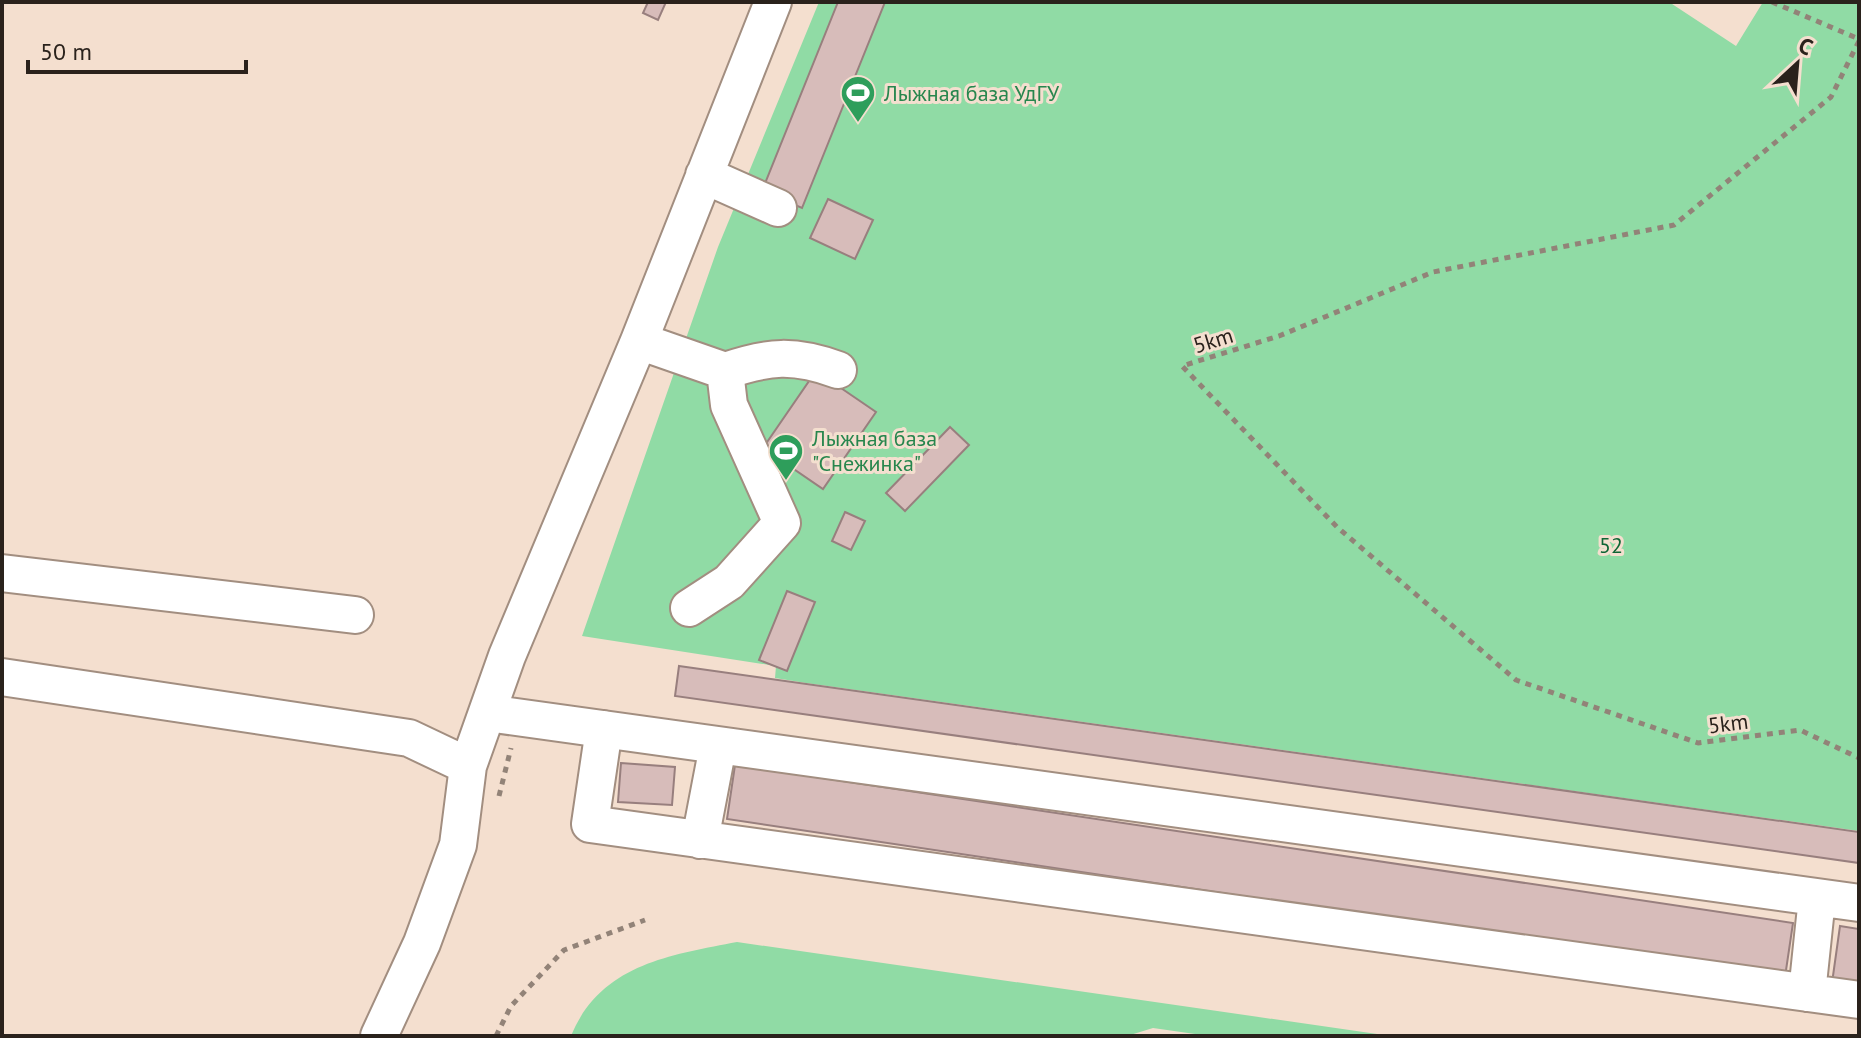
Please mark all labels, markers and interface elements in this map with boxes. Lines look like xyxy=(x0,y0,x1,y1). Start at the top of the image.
scale bar xyxy=(28,24,246,74)
north arrow xyxy=(1757,24,1837,104)
text: С xyxy=(1794,31,1817,61)
text: 50 m xyxy=(40,36,92,67)
sports icon: Лыжная база УдГУ xyxy=(839,74,877,124)
place label: Лыжная база УдГУ xyxy=(883,79,1060,107)
street label: 5km xyxy=(1190,321,1236,359)
place label: Лыжная база "Снежинка" xyxy=(811,424,937,477)
sports icon: Лыжная база "Снежинка" xyxy=(767,432,805,482)
park label: 52 xyxy=(1599,531,1623,559)
street label: 5km xyxy=(1706,707,1750,739)

